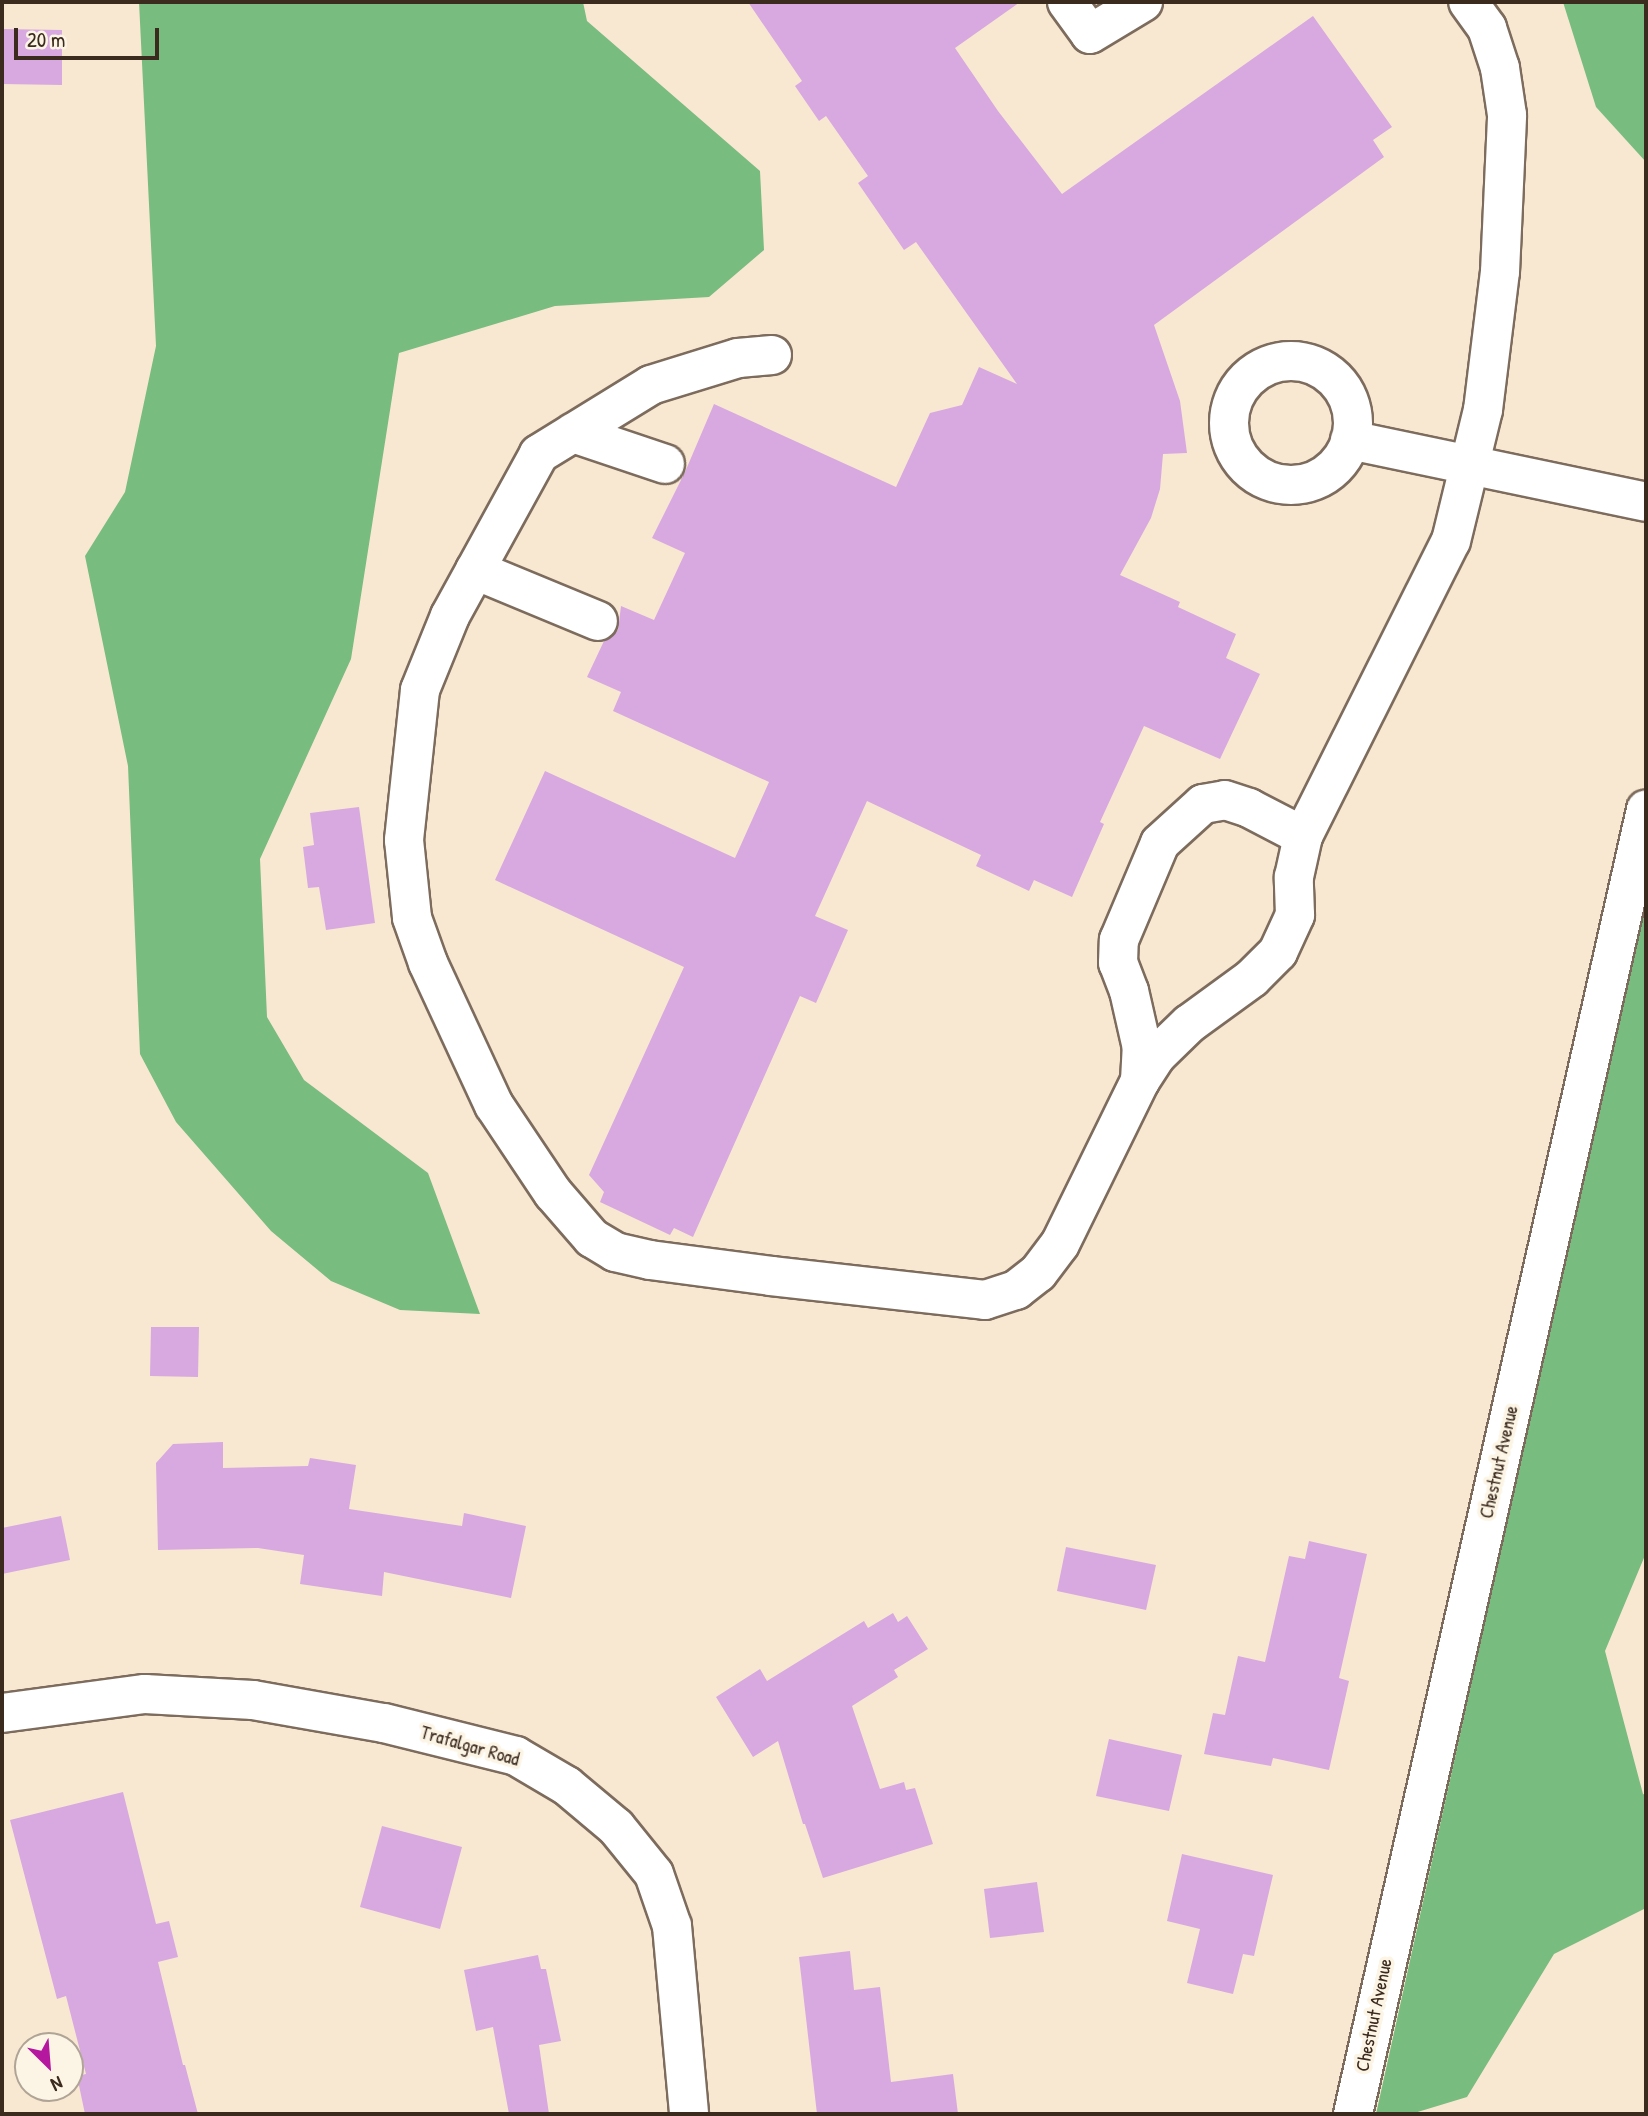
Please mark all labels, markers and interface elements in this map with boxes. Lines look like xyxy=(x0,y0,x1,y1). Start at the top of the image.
scale bar xyxy=(18,14,163,58)
text: 20 m xyxy=(27,25,65,54)
street label: Chestnut Avenue xyxy=(1475,1403,1523,1521)
street label: Trafalgar Road xyxy=(418,1721,522,1771)
street label: Chestnut Avenue xyxy=(1351,1956,1397,2074)
north arrow xyxy=(14,2032,84,2102)
text: N xyxy=(47,2070,67,2098)

